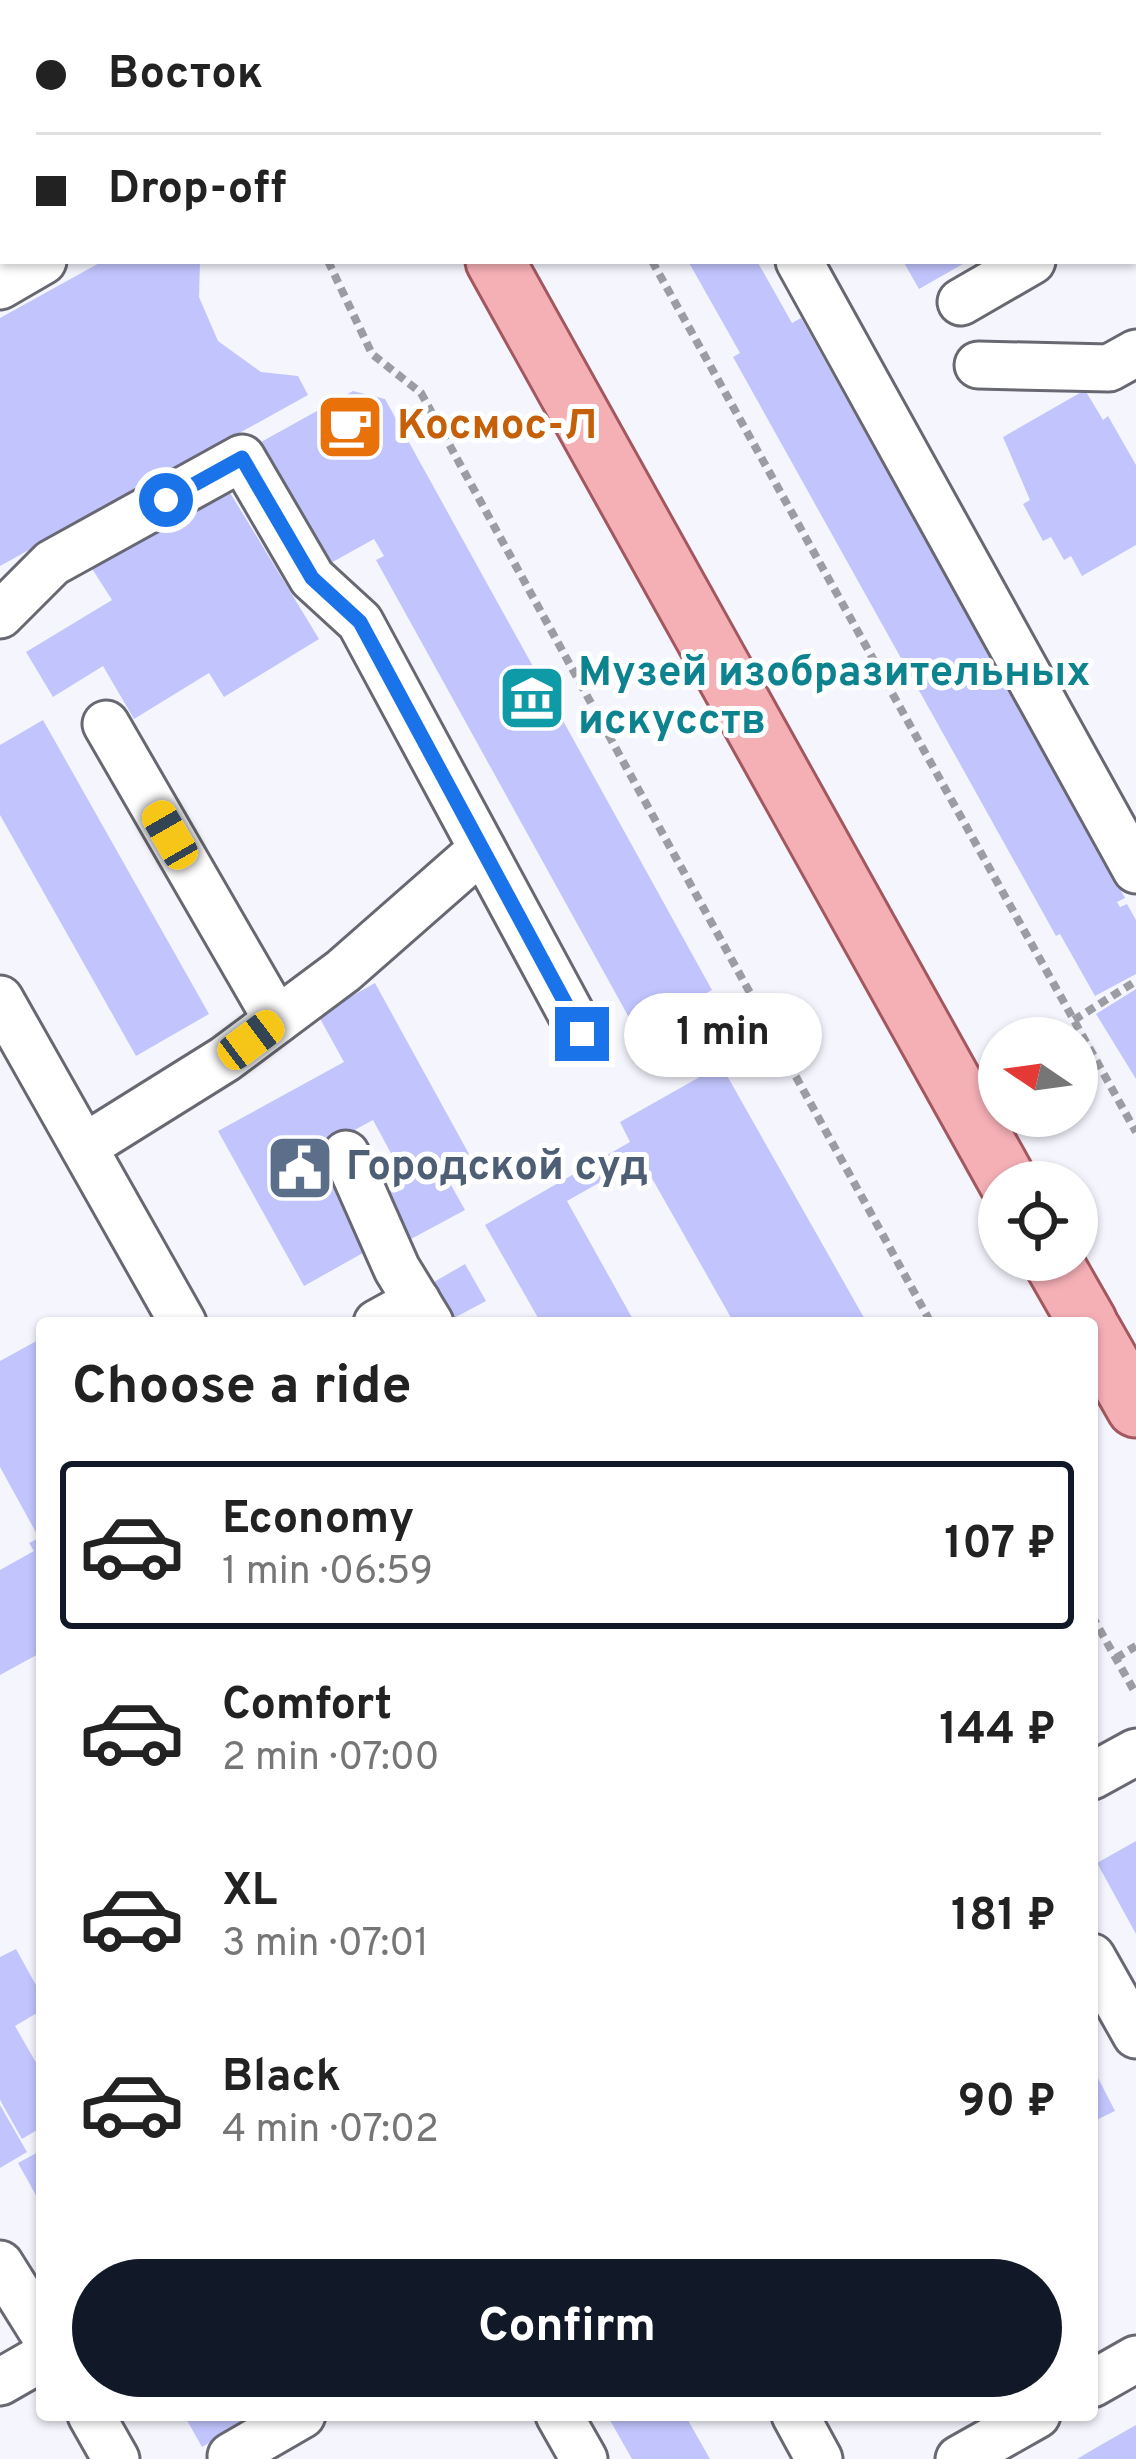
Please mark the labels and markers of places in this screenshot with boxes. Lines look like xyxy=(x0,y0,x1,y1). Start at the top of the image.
cafe icon: Космос-Л xyxy=(315,392,385,462)
place label: Космос-Л xyxy=(397,401,597,454)
place label: Музей изобразительных искусств xyxy=(578,648,1090,749)
museum icon: Музей изобразительных искусств xyxy=(497,663,567,733)
public building icon: Городской суд xyxy=(265,1133,335,1203)
place label: Городской суд xyxy=(346,1142,648,1195)

